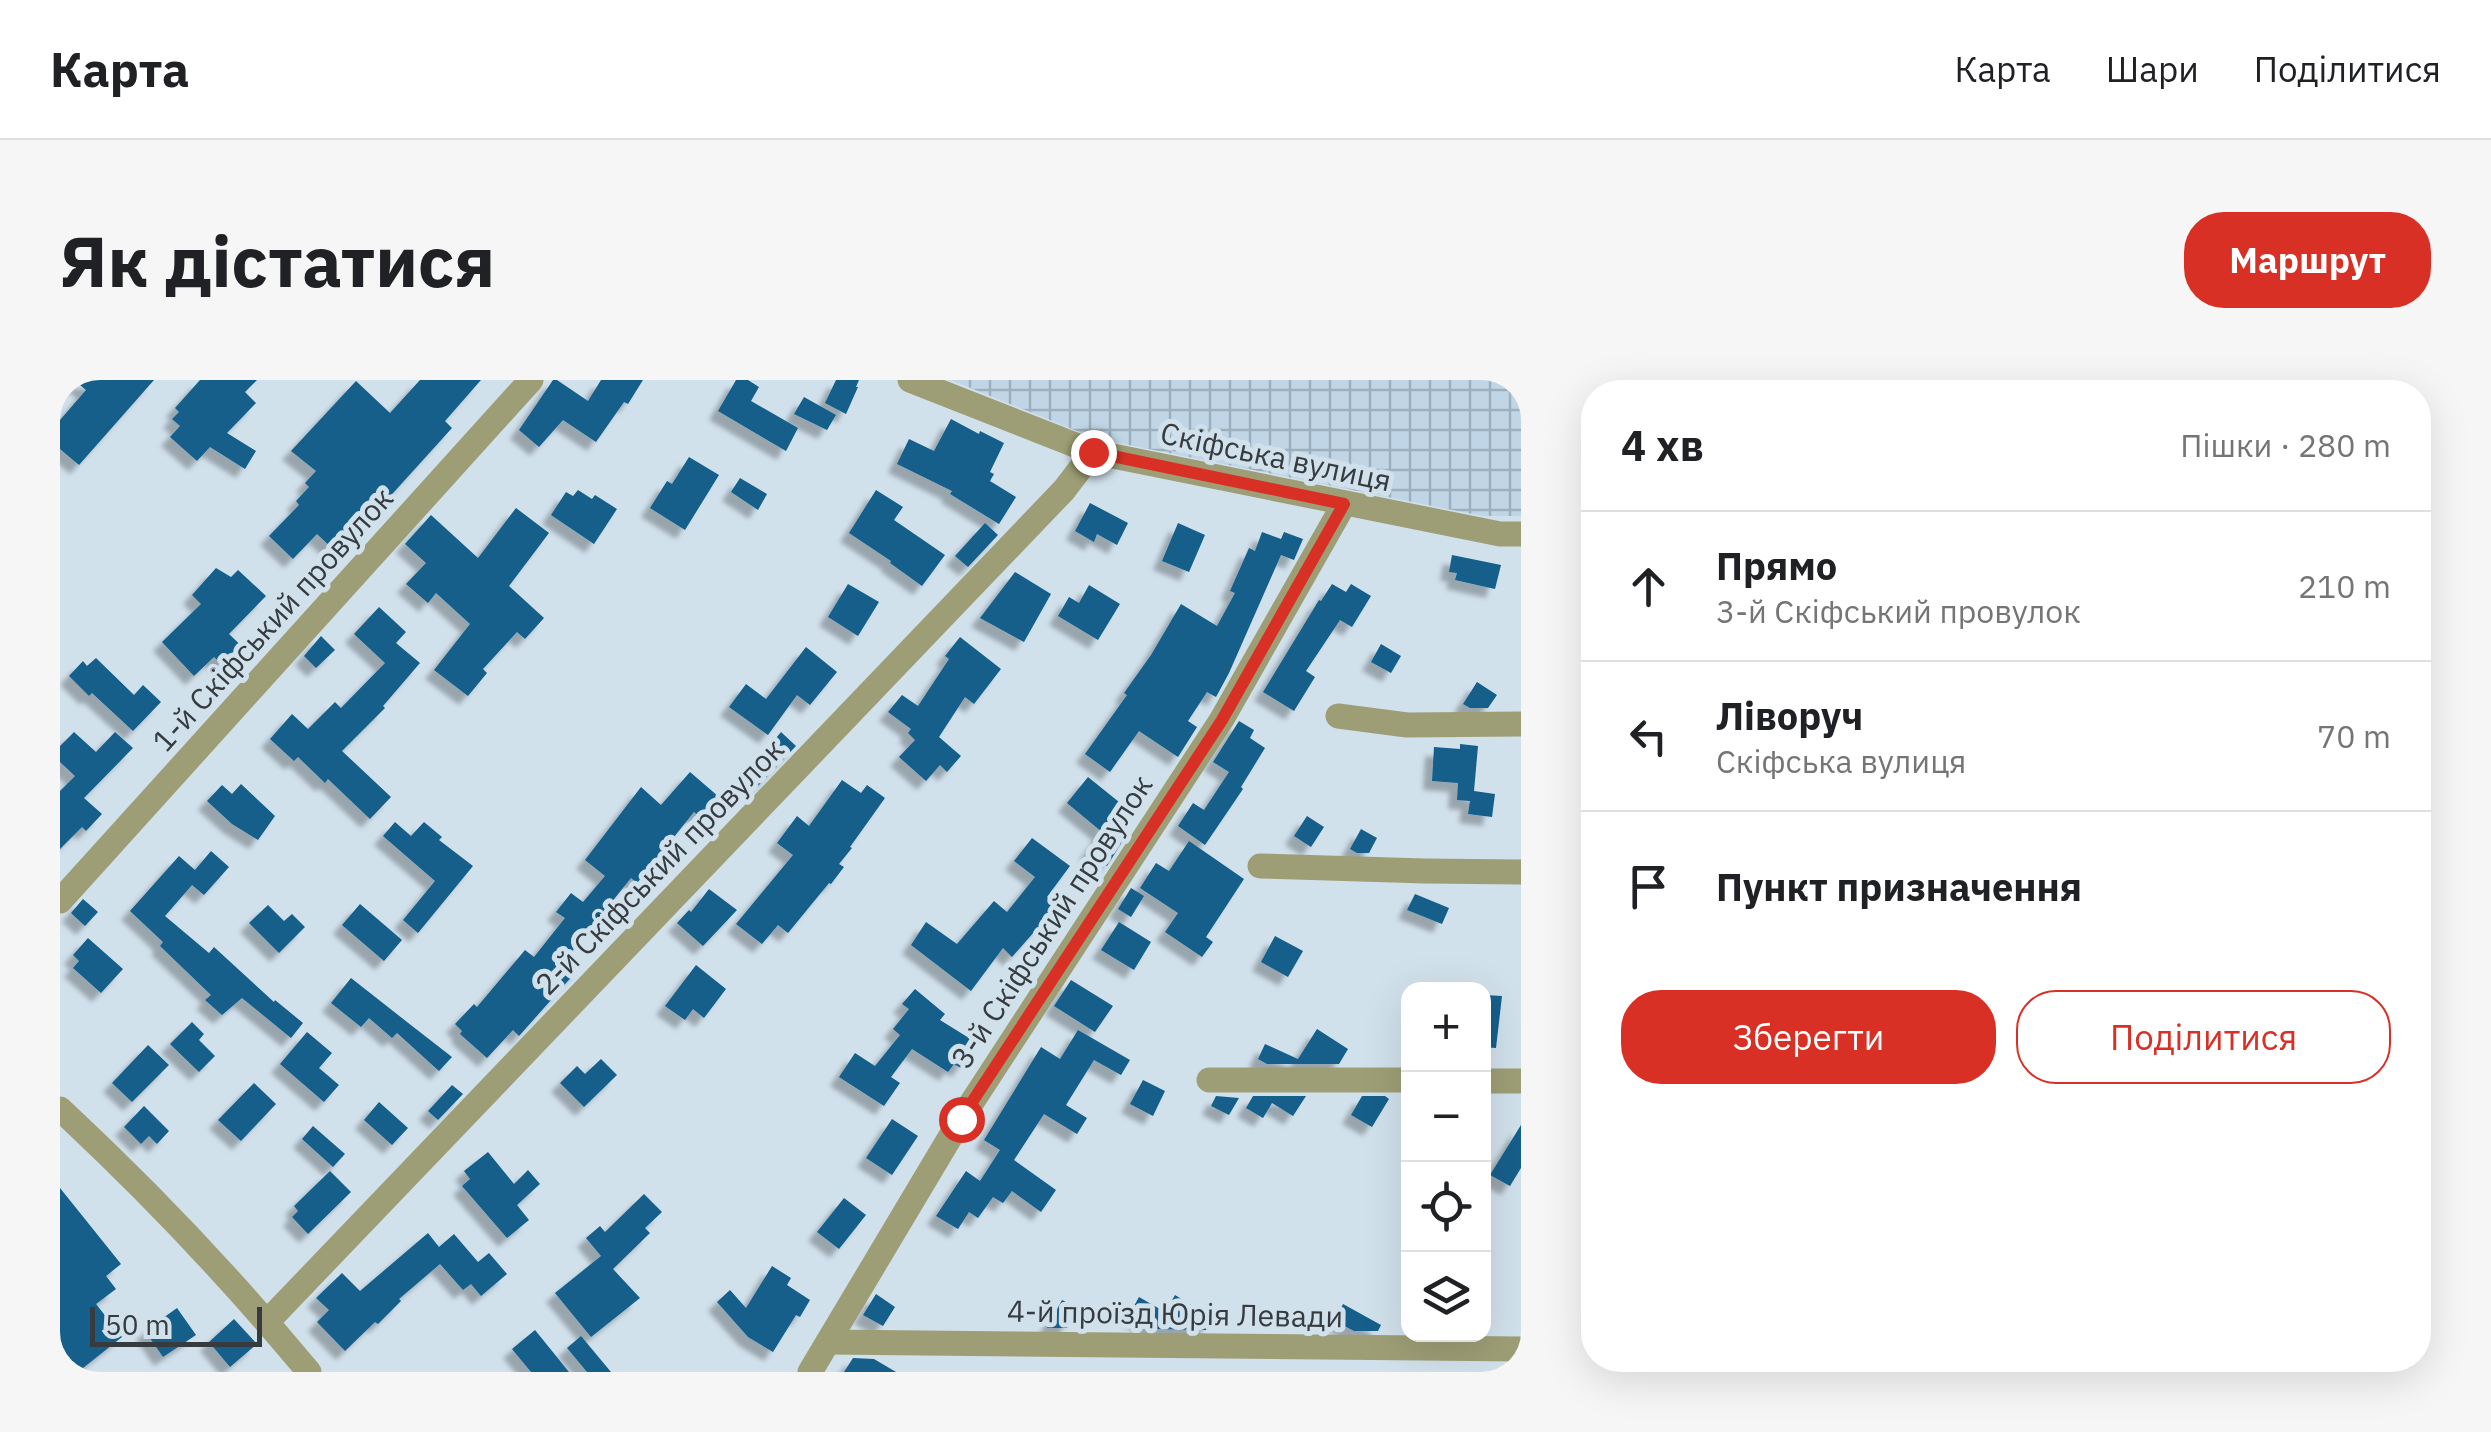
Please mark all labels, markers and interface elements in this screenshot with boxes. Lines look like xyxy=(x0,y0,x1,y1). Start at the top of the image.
text: Карта xyxy=(50,38,189,100)
text: Карта xyxy=(1954,46,2051,92)
text: Шари xyxy=(2106,46,2199,92)
text: Поділитися xyxy=(2254,46,2441,92)
button: Маршрут xyxy=(2184,212,2431,308)
text: Як дістатися xyxy=(60,215,495,306)
street label: Скіфська вулиця xyxy=(1157,413,1395,499)
text: 4 хв xyxy=(1621,418,1704,473)
text: Пішки · 280 m xyxy=(2180,424,2391,466)
route end xyxy=(1071,430,1117,476)
street label: 1-й Скіфський провулок xyxy=(143,479,401,759)
text: Прямо xyxy=(1716,541,1837,590)
icon: ahead xyxy=(1621,559,1676,614)
text: 210 m xyxy=(2298,565,2391,607)
text: 3-й Скіфський провулок xyxy=(1716,590,2081,632)
text: Ліворуч xyxy=(1716,691,1863,740)
icon: left xyxy=(1621,709,1676,764)
text: 70 m xyxy=(2317,715,2391,757)
street label: 2-й Скіфський провулок xyxy=(526,729,792,1003)
text: Скіфська вулиця xyxy=(1716,740,1966,782)
street label: 3-й Скіфський провулок xyxy=(941,767,1161,1075)
icon: arrive xyxy=(1621,859,1676,914)
text: Пункт призначення xyxy=(1716,862,2082,911)
map controls xyxy=(1401,982,1491,1342)
button: + xyxy=(1401,982,1491,1072)
button: Зберегти xyxy=(1621,990,1996,1084)
button: Поділитися xyxy=(2016,990,2391,1084)
button: − xyxy=(1401,1072,1491,1162)
route start xyxy=(939,1097,985,1143)
button: locate xyxy=(1401,1162,1491,1252)
button: layers xyxy=(1401,1252,1491,1342)
street label: 4-й проїзд Юрія Левади xyxy=(1007,1291,1343,1335)
scale bar xyxy=(90,1302,262,1346)
text: 50 m xyxy=(105,1306,170,1343)

